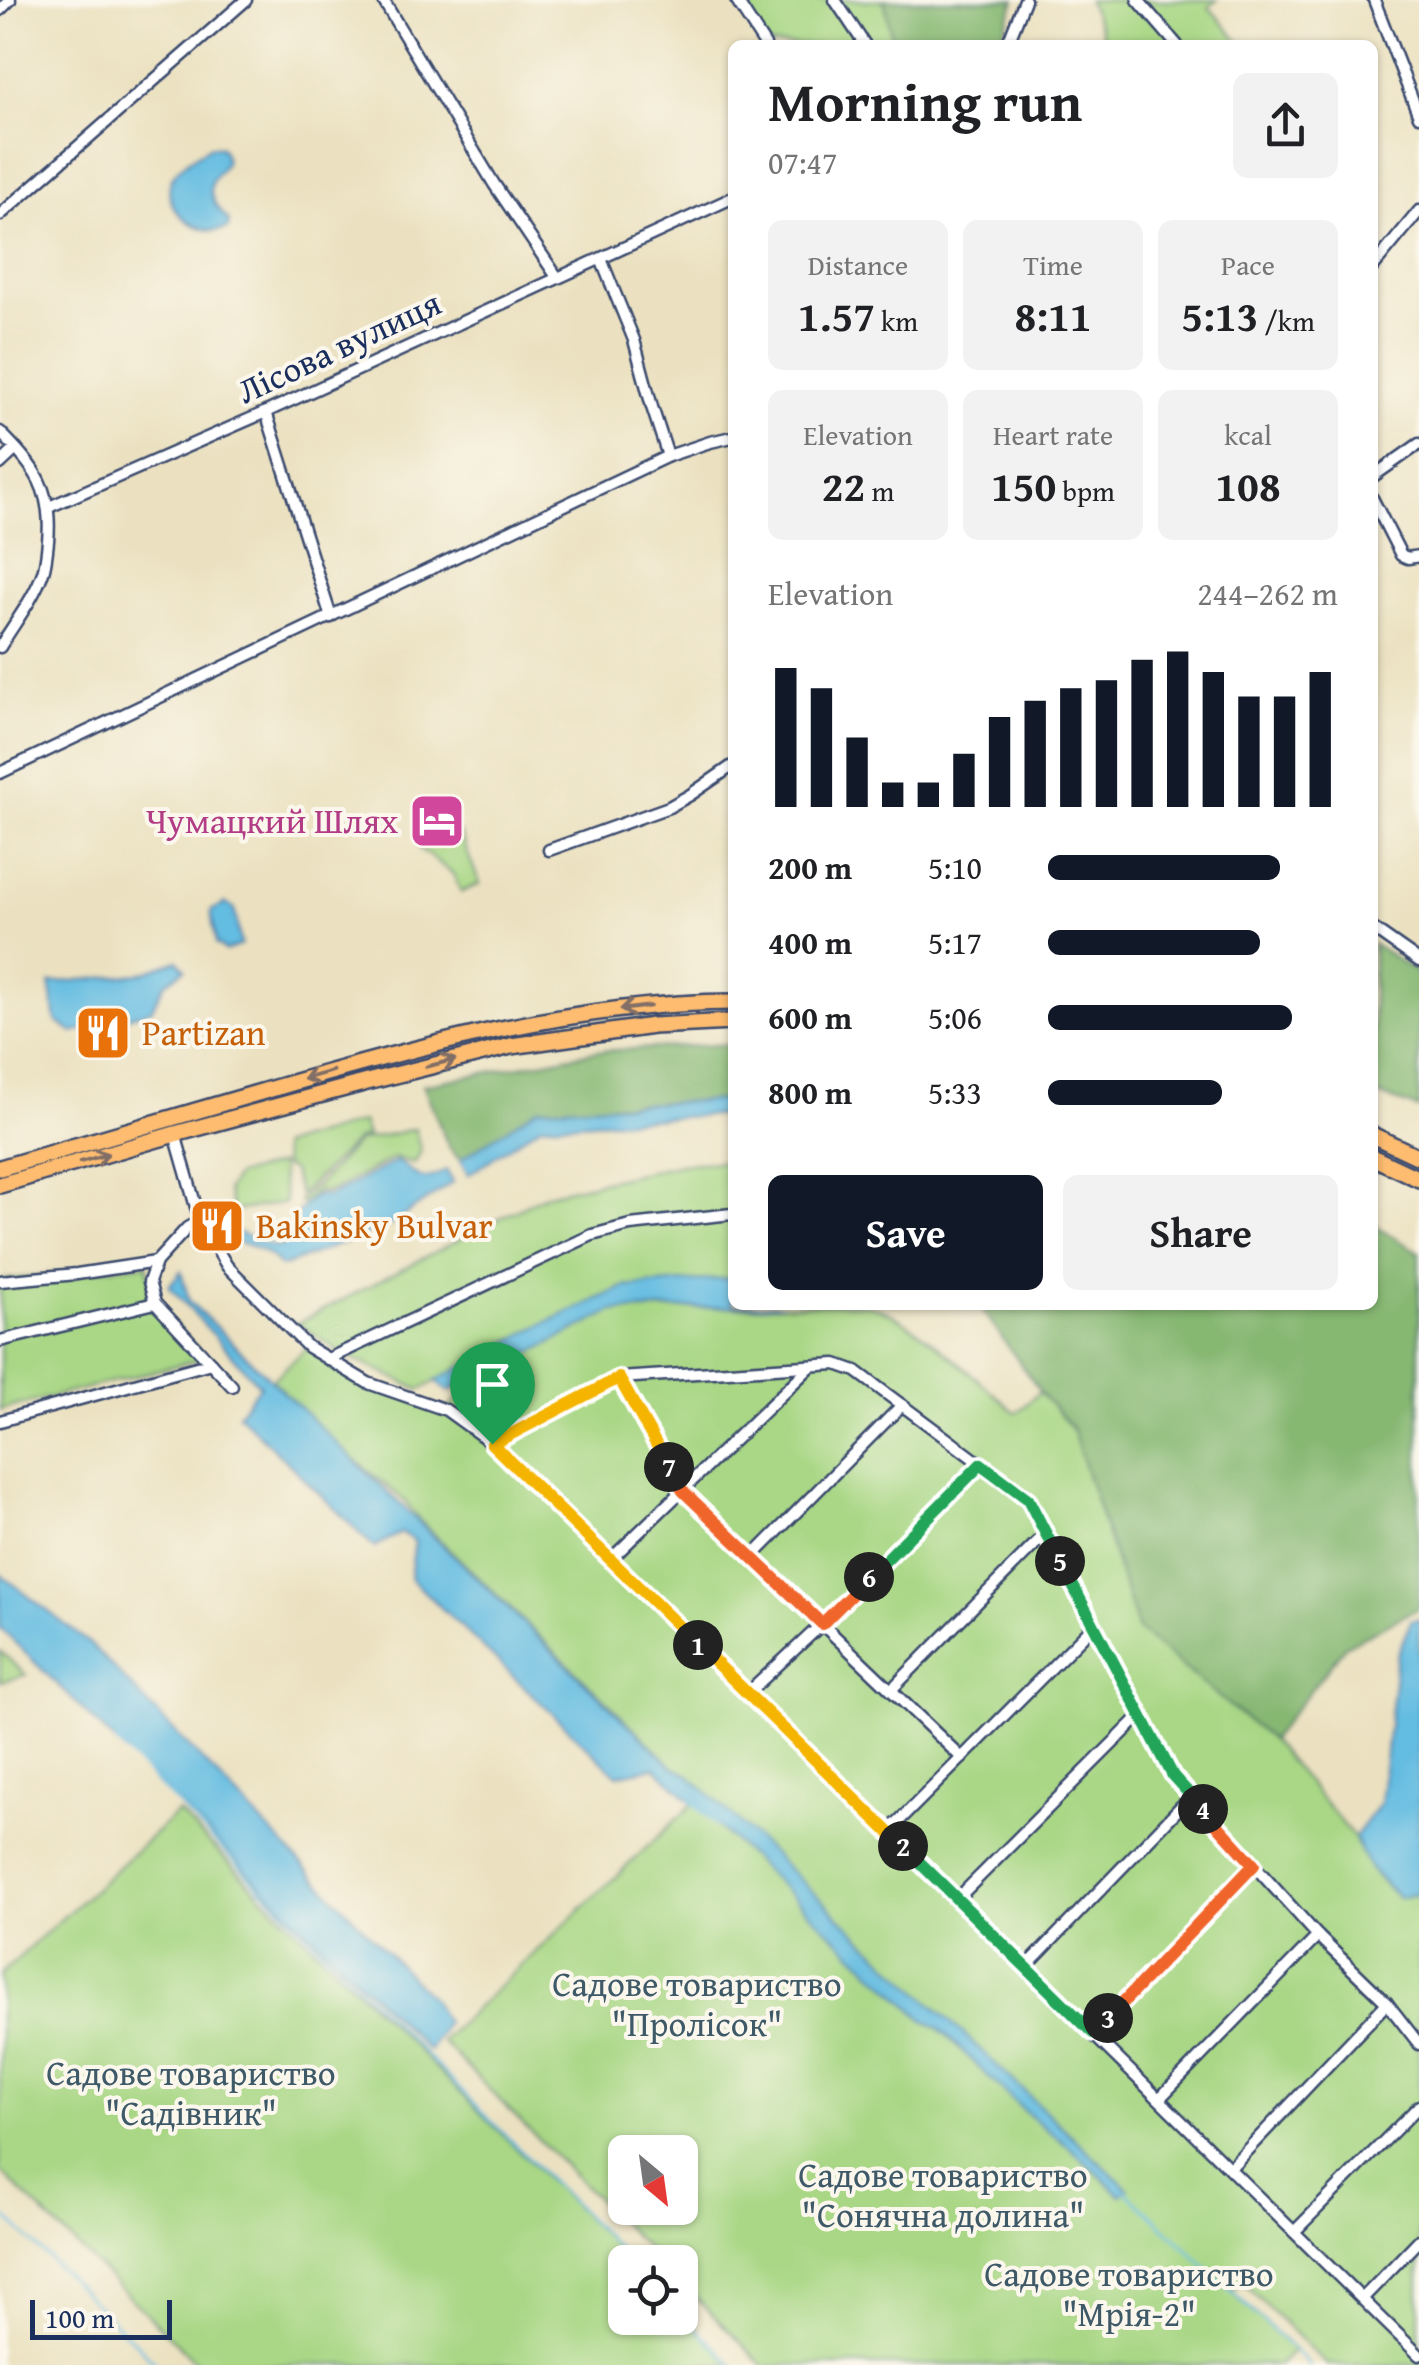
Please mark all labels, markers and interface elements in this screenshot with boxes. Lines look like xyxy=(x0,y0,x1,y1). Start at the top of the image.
text: Morning run xyxy=(768,61,1082,141)
button: share xyxy=(1233,73,1338,178)
text: 07:47 xyxy=(768,139,837,186)
text: Distance xyxy=(808,244,908,285)
text: Time xyxy=(1023,244,1083,285)
text: Pace xyxy=(1221,244,1275,285)
street label: Лісова вулиця xyxy=(229,277,449,416)
text: 1.57 xyxy=(798,285,875,346)
text: 8:11 xyxy=(1014,285,1092,346)
text: 5:13 xyxy=(1181,285,1258,346)
text: km xyxy=(875,300,918,341)
text: /km xyxy=(1258,300,1315,341)
text: Elevation xyxy=(803,414,913,455)
text: Heart rate xyxy=(993,414,1113,455)
text: kcal xyxy=(1224,414,1272,455)
text: 22 xyxy=(822,455,865,516)
text: 150 xyxy=(991,455,1056,516)
text: 108 xyxy=(1215,455,1281,516)
text: m xyxy=(865,470,894,511)
text: bpm xyxy=(1056,470,1115,511)
text: Elevation xyxy=(768,570,893,617)
text: 244–262 m xyxy=(1197,570,1338,617)
hotel icon: Чумацкий Шлях xyxy=(407,791,467,851)
place label: Чумацкий Шлях xyxy=(145,795,398,846)
text: 200 m xyxy=(768,844,852,891)
text: 5:10 xyxy=(928,844,982,891)
text: 400 m xyxy=(768,919,852,966)
text: 5:17 xyxy=(928,919,982,966)
text: 600 m xyxy=(768,994,852,1041)
text: 5:06 xyxy=(928,994,982,1041)
one-way arrow xyxy=(620,999,652,1018)
restaurant icon: Partizan xyxy=(73,1003,133,1063)
place label: Partizan xyxy=(142,1007,266,1058)
one-way arrow xyxy=(425,1052,456,1071)
one-way arrow xyxy=(303,1067,334,1085)
text: 800 m xyxy=(768,1069,852,1116)
text: 5:33 xyxy=(928,1069,982,1116)
one-way arrow xyxy=(77,1148,109,1166)
button: Save xyxy=(768,1175,1043,1290)
button: Share xyxy=(1063,1175,1338,1290)
restaurant icon: Bakinsky Bulvar xyxy=(187,1196,247,1256)
place label: Bakinsky Bulvar xyxy=(256,1200,493,1251)
pin xyxy=(450,1342,535,1445)
icon: arrive xyxy=(465,1357,520,1412)
pin: 7 xyxy=(644,1442,694,1492)
text: 7 xyxy=(662,1446,676,1487)
pin: 5 xyxy=(1035,1536,1085,1586)
text: 5 xyxy=(1053,1540,1067,1581)
pin: 6 xyxy=(844,1552,894,1602)
text: 6 xyxy=(862,1556,876,1597)
pin: 1 xyxy=(673,1620,723,1670)
text: 1 xyxy=(691,1624,705,1665)
pin: 4 xyxy=(1178,1784,1228,1834)
text: 4 xyxy=(1196,1788,1210,1829)
pin: 2 xyxy=(878,1821,928,1871)
text: 2 xyxy=(896,1825,910,1866)
park label: Садове товариство "Пролісок" xyxy=(552,1958,842,2049)
pin: 3 xyxy=(1083,1993,1133,2043)
text: 3 xyxy=(1101,1997,1115,2038)
park label: Садове товариство "Садівник" xyxy=(46,2047,336,2138)
north arrow xyxy=(608,2135,698,2225)
map controls xyxy=(608,2135,698,2335)
park label: Садове товариство "Сонячна долина" xyxy=(798,2149,1088,2240)
button: locate xyxy=(608,2245,698,2335)
park label: Садове товариство "Мрія-2" xyxy=(984,2248,1274,2339)
scale bar xyxy=(30,2295,172,2340)
text: 100 m xyxy=(45,2297,114,2338)

